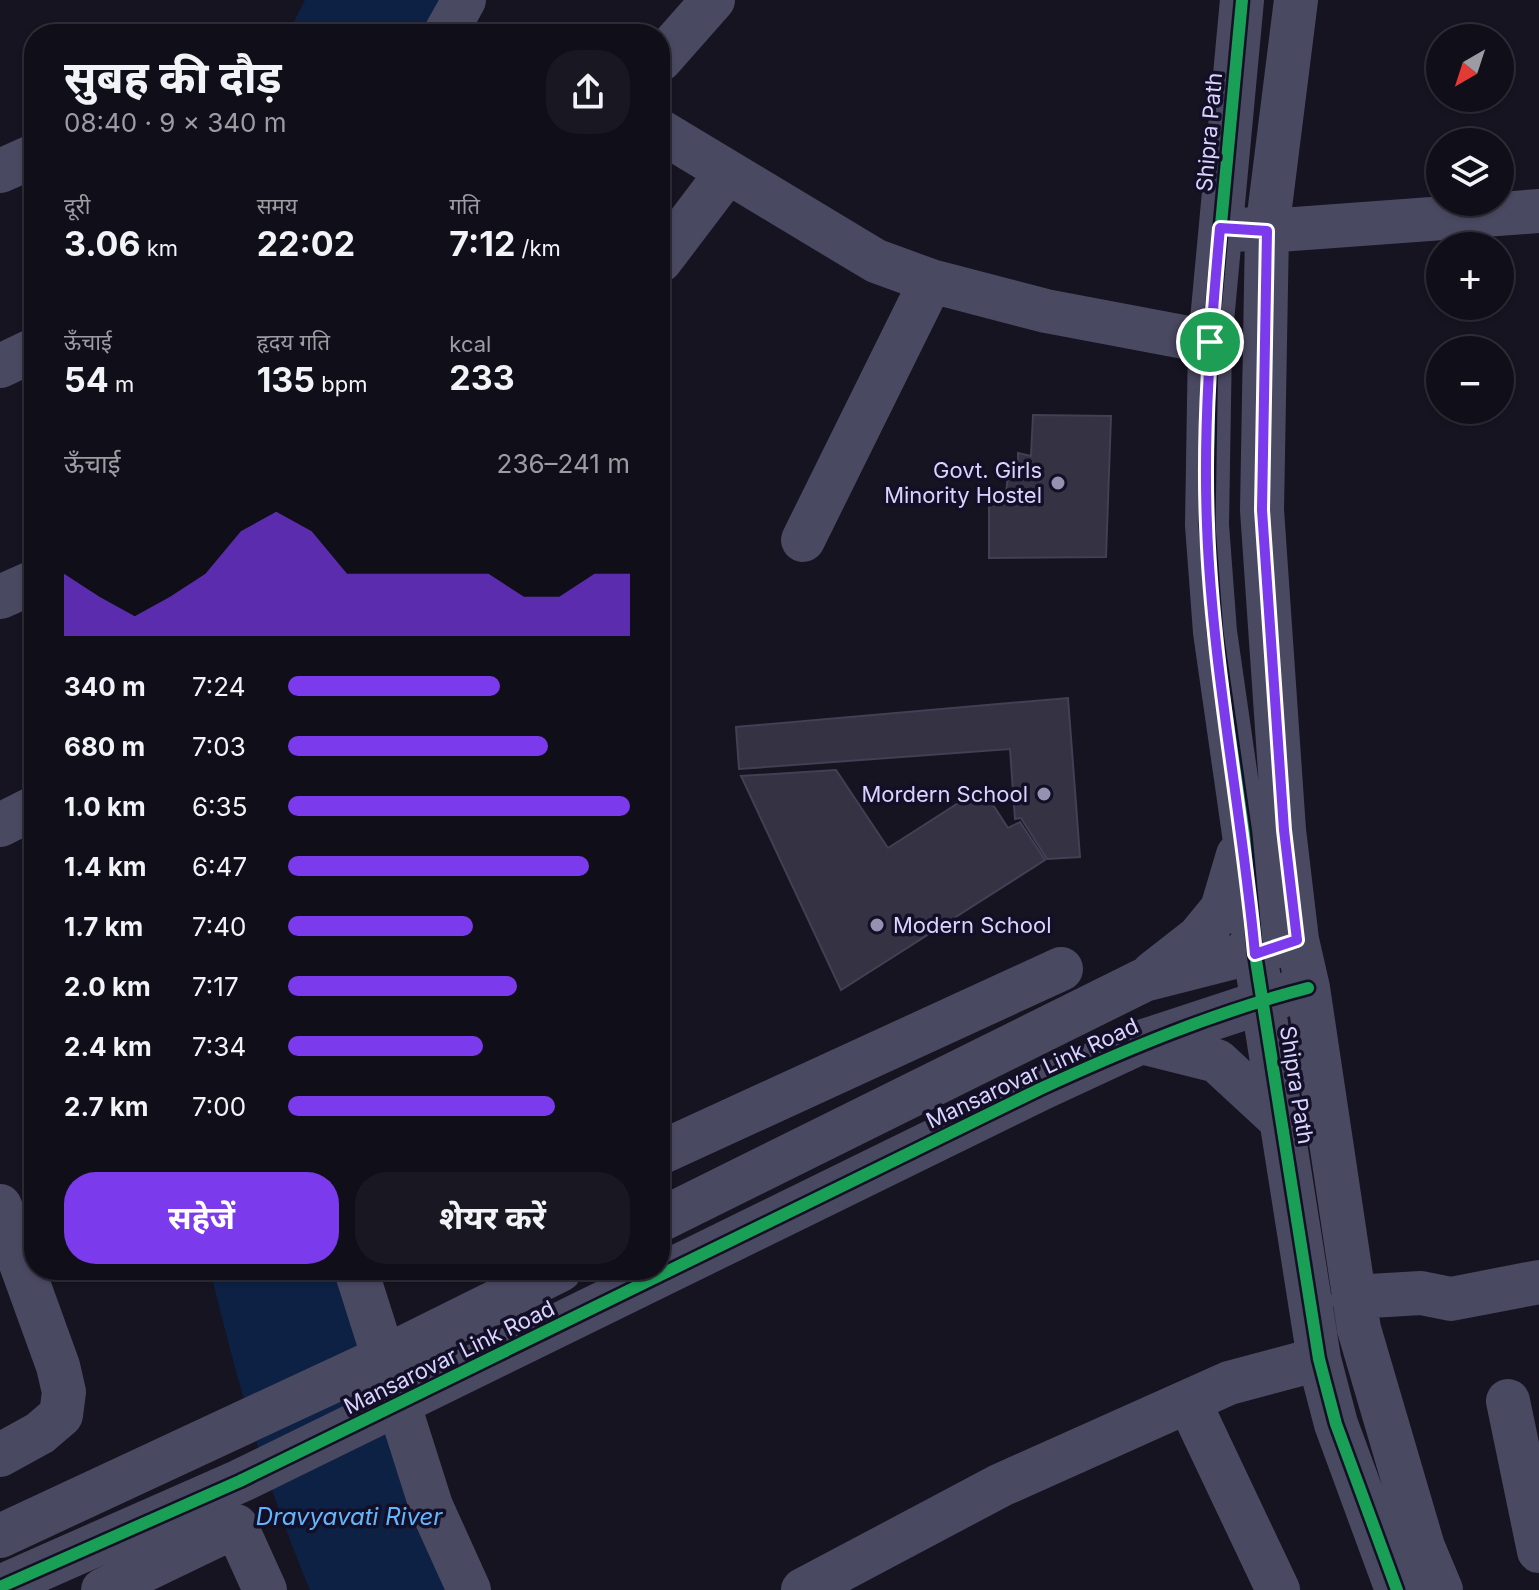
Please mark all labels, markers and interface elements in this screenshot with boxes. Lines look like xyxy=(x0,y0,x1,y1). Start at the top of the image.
north arrow xyxy=(1426,24,1514,112)
map controls xyxy=(1426,24,1514,424)
text: सुबह की दौड़ xyxy=(64,50,282,104)
button: share xyxy=(546,50,630,134)
street label: Shipra Path xyxy=(1191,71,1227,193)
text: 08:40 · 9 × 340 m xyxy=(64,107,287,138)
button: layers xyxy=(1426,128,1514,216)
text: दूरी xyxy=(64,193,90,219)
text: समय xyxy=(257,193,297,219)
text: गति xyxy=(449,193,480,219)
text: 3.06 xyxy=(64,223,141,264)
text: 22:02 xyxy=(257,223,355,264)
text: 7:12 xyxy=(449,223,515,264)
button: + xyxy=(1426,232,1514,320)
text: km xyxy=(141,235,178,261)
text: /km xyxy=(515,235,561,261)
pin xyxy=(1176,308,1244,376)
icon: arrive xyxy=(1188,320,1232,364)
text: ऊँचाई xyxy=(64,329,112,355)
text: हृदय गति xyxy=(257,329,330,355)
text: kcal xyxy=(449,331,491,357)
button: − xyxy=(1426,336,1514,424)
text: 233 xyxy=(449,357,515,398)
text: 54 xyxy=(64,359,109,400)
text: 135 xyxy=(257,359,315,400)
text: m xyxy=(109,371,134,397)
text: bpm xyxy=(315,371,367,397)
text: ऊँचाई xyxy=(64,448,120,479)
text: 236–241 m xyxy=(497,448,630,479)
place label: Govt. Girls Minority Hostel xyxy=(884,457,1042,508)
marker: Govt. Girls Minority Hostel xyxy=(1049,474,1067,492)
text: 340 m xyxy=(64,671,146,702)
text: 7:24 xyxy=(192,671,246,702)
text: 680 m xyxy=(64,731,145,762)
text: 7:03 xyxy=(192,731,246,762)
place label: Mordern School xyxy=(862,781,1028,807)
marker: Mordern School xyxy=(1035,785,1053,803)
text: 1.0 km xyxy=(64,791,146,822)
text: 6:35 xyxy=(192,791,247,822)
text: 1.4 km xyxy=(64,851,146,882)
text: 6:47 xyxy=(192,851,247,882)
text: 1.7 km xyxy=(64,911,143,942)
text: 7:40 xyxy=(192,911,247,942)
place label: Modern School xyxy=(893,912,1052,938)
marker: Modern School xyxy=(868,916,886,934)
text: 2.0 km xyxy=(64,971,151,1002)
text: 7:17 xyxy=(192,971,239,1002)
street label: Mansarovar Link Road xyxy=(922,1012,1142,1134)
street label: Shipra Path xyxy=(1275,1024,1319,1146)
text: 2.4 km xyxy=(64,1031,152,1062)
text: 7:34 xyxy=(192,1031,246,1062)
text: 2.7 km xyxy=(64,1091,149,1122)
text: 7:00 xyxy=(192,1091,246,1122)
button: सहेजें xyxy=(64,1172,339,1264)
button: शेयर करें xyxy=(355,1172,630,1264)
street label: Mansarovar Link Road xyxy=(339,1295,559,1419)
water label: Dravyavati River xyxy=(256,1502,443,1531)

